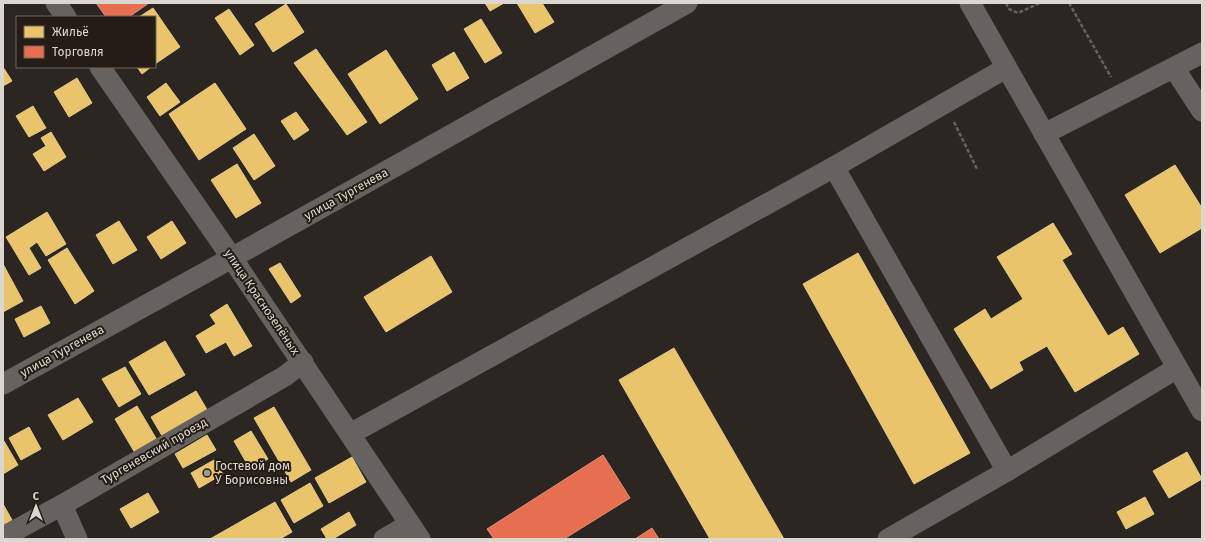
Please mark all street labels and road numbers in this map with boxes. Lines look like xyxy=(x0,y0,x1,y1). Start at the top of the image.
street label: улица Тургенева xyxy=(302,165,390,223)
street label: улица Краснозелёных xyxy=(221,247,303,358)
street label: улица Тургенева xyxy=(18,322,106,380)
street label: Тургеневский проезд xyxy=(98,415,210,487)

